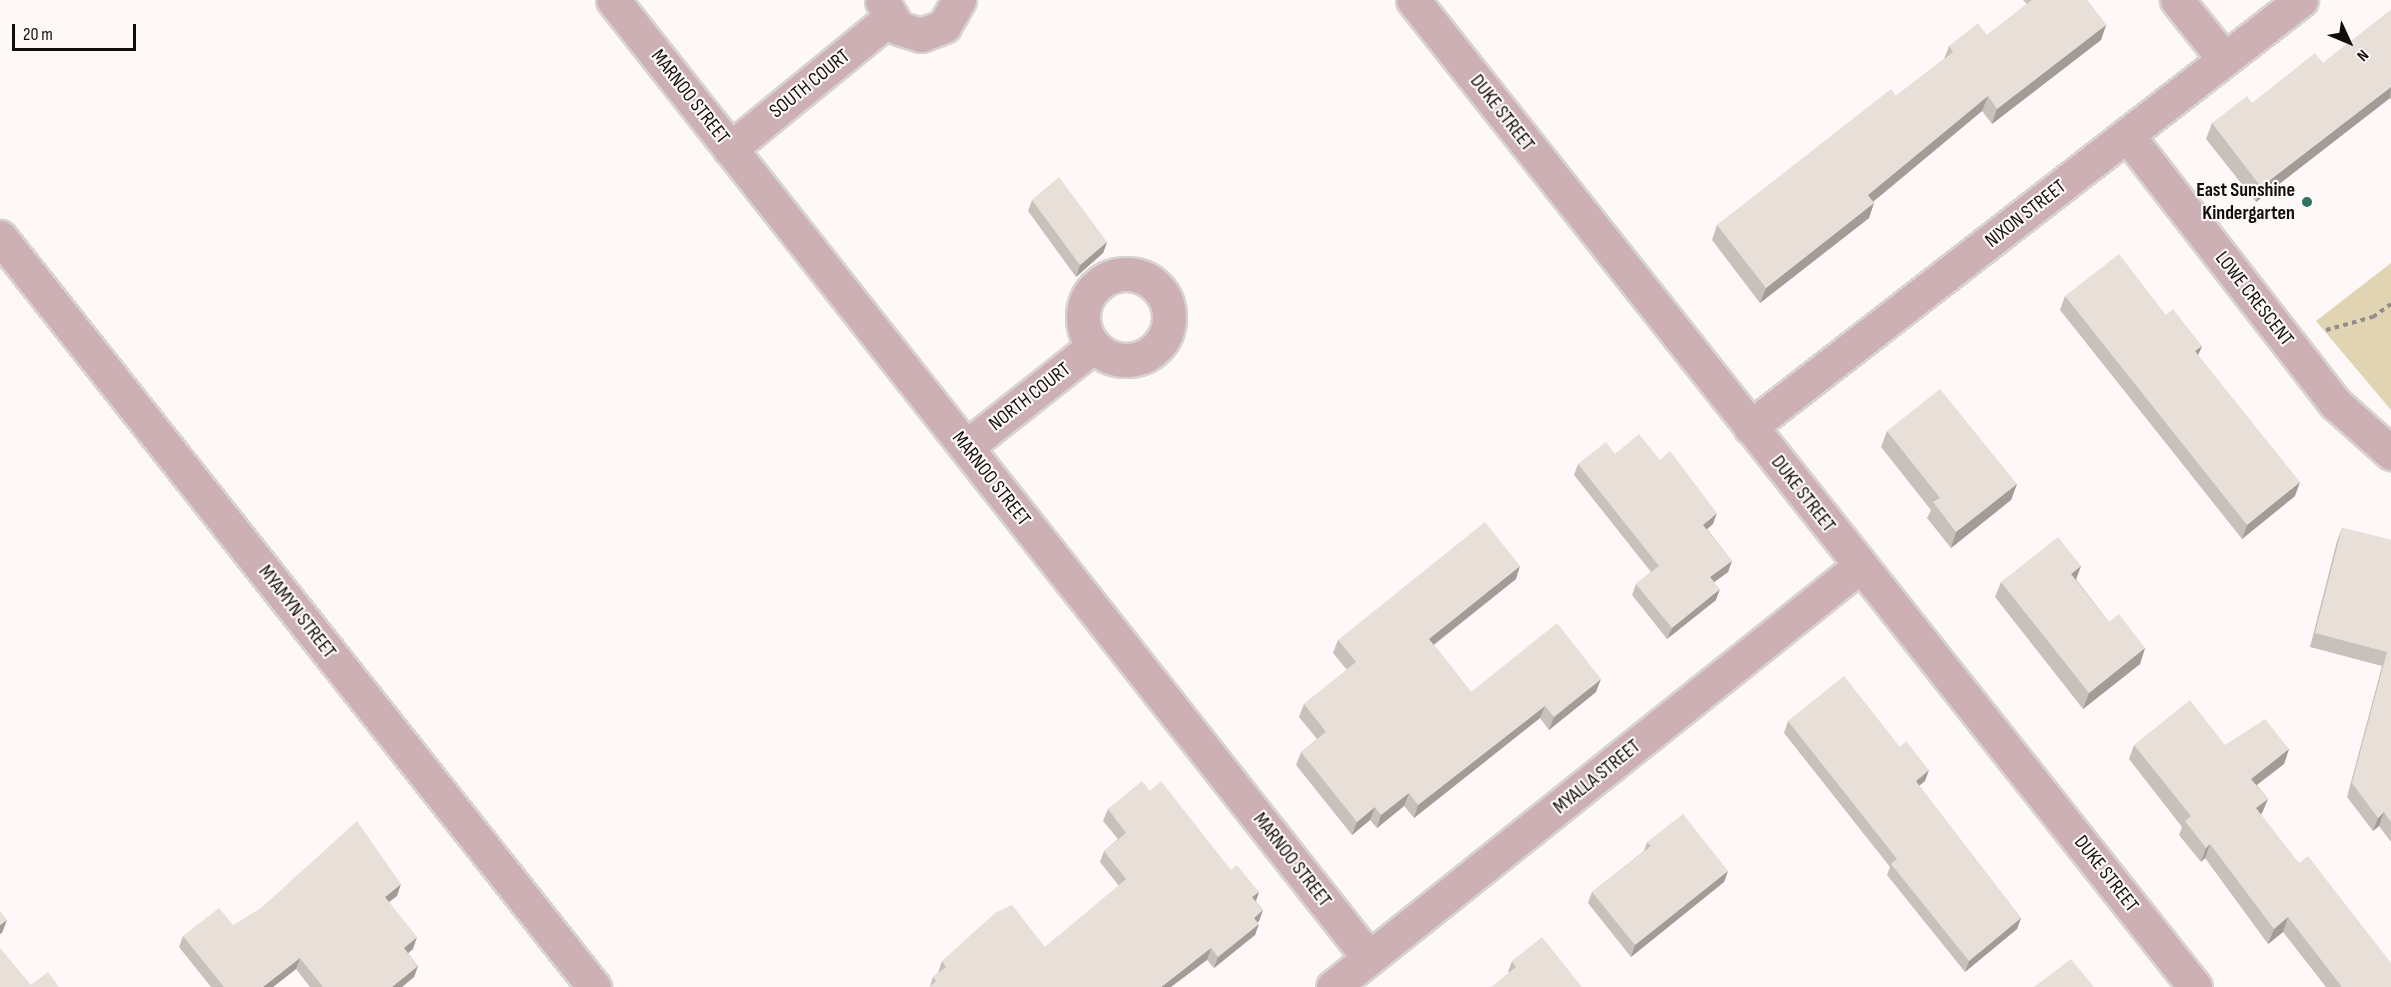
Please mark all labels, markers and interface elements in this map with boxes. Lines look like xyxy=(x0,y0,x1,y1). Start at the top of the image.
scale bar xyxy=(15,12,140,50)
north arrow xyxy=(2319,12,2379,72)
text: 20 m xyxy=(23,24,53,45)
street label: SOUTH COURT xyxy=(765,44,855,124)
street label: MARNOO STREET xyxy=(646,45,734,149)
text: N xyxy=(2353,45,2372,65)
street label: DUKE STREET xyxy=(1465,70,1539,156)
street label: NIXON STREET xyxy=(1981,175,2071,253)
place label: East Sunshine Kindergarten xyxy=(2196,178,2295,225)
marker: East Sunshine Kindergarten xyxy=(2300,195,2314,209)
street label: LOWE CRESCENT xyxy=(2210,247,2298,351)
street label: NORTH COURT xyxy=(984,358,1076,436)
street label: MARNOO STREET xyxy=(947,427,1035,531)
street label: DUKE STREET xyxy=(1766,451,1840,537)
street label: MYAMYN STREET xyxy=(253,561,341,663)
street label: MYALLA STREET xyxy=(1549,735,1645,819)
street label: MARNOO STREET xyxy=(1248,808,1336,912)
street label: DUKE STREET xyxy=(2069,831,2143,917)

